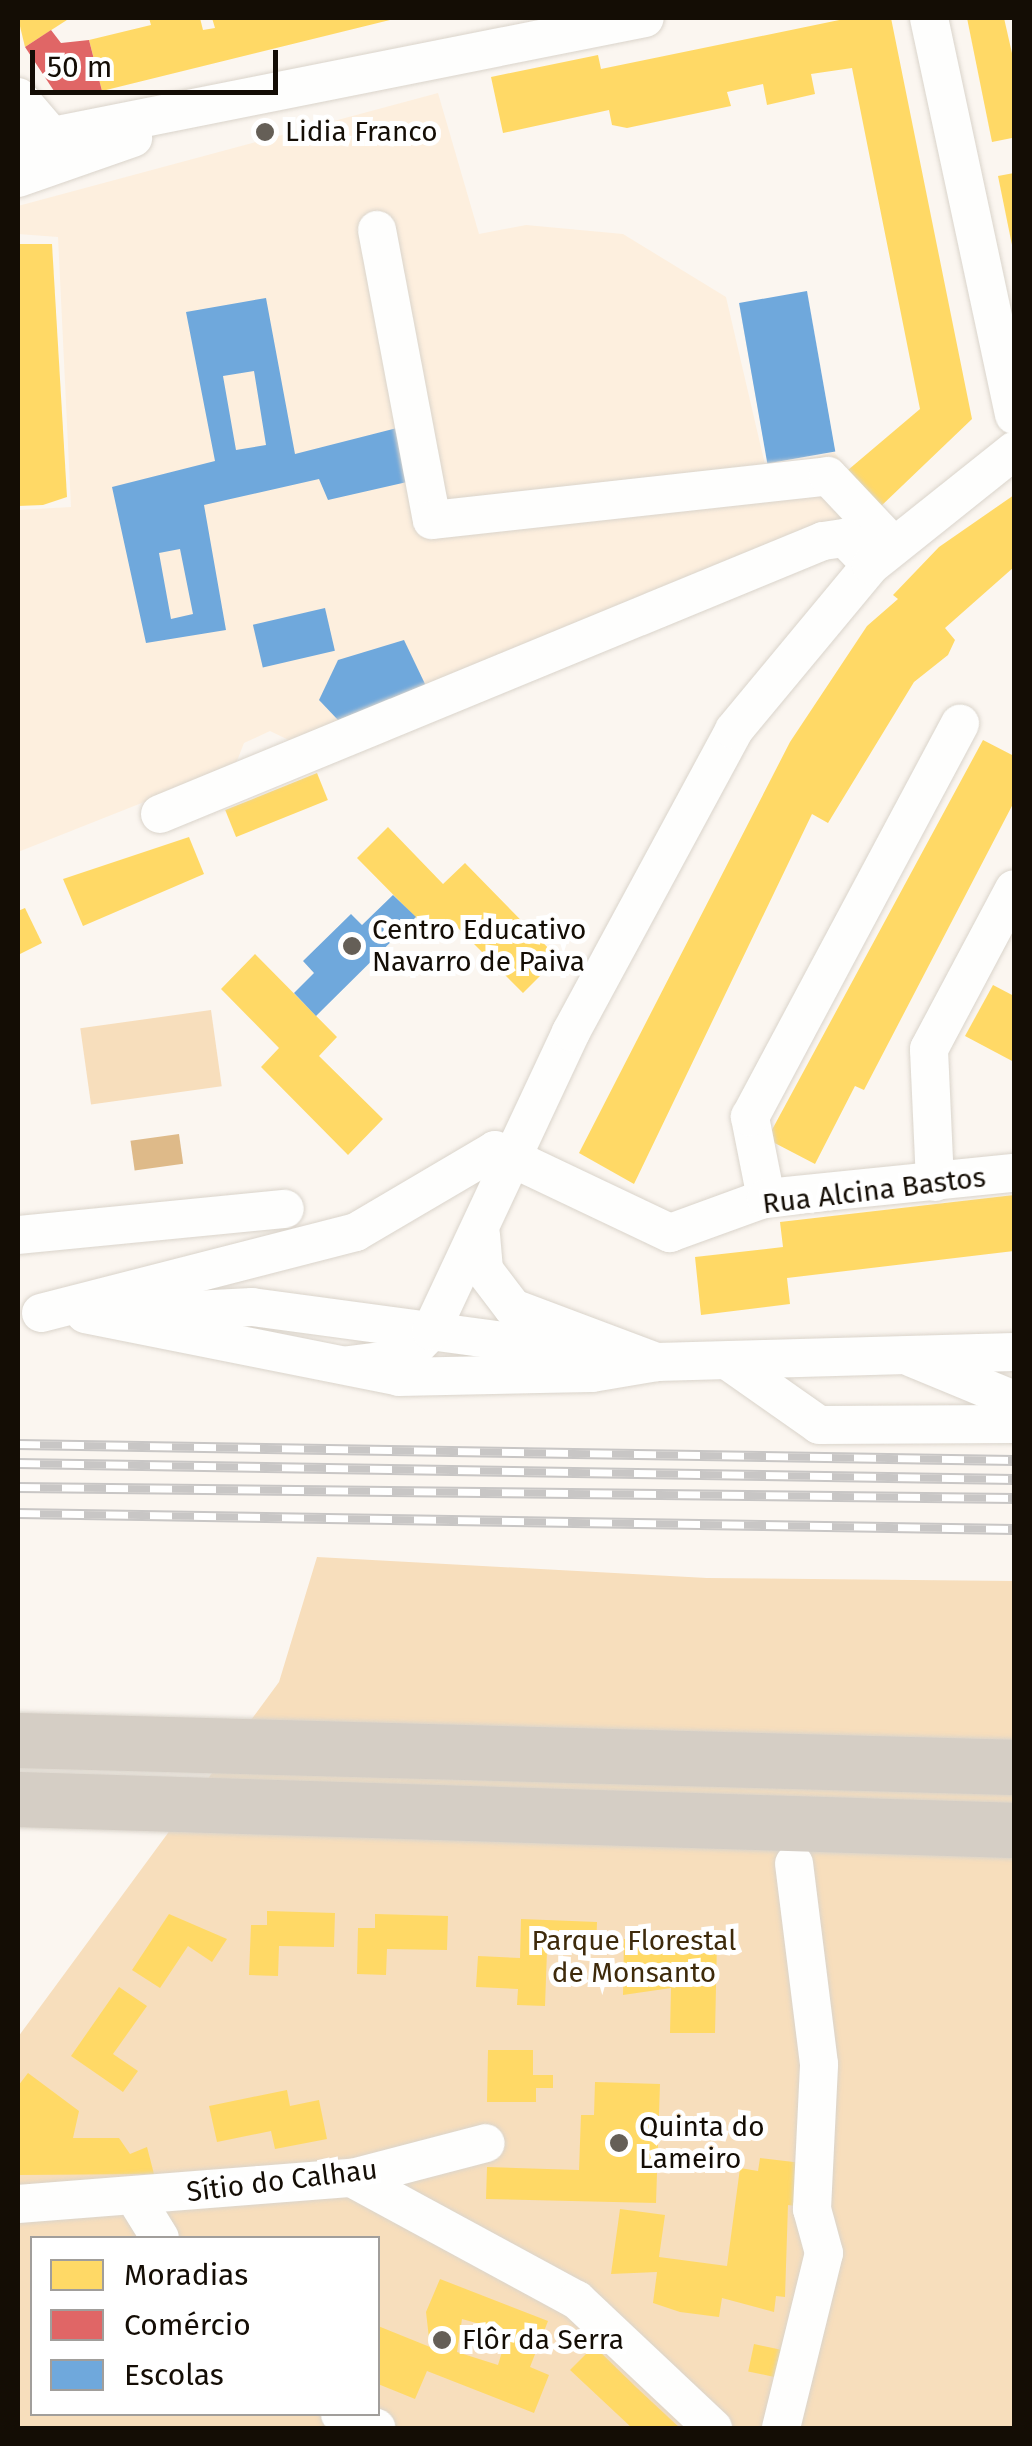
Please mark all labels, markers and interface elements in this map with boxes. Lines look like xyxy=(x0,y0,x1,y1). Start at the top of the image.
scale bar xyxy=(35,30,282,92)
text: 50 m xyxy=(47,49,112,85)
place label: Lidia Franco xyxy=(285,115,438,149)
marker: Lidia Franco xyxy=(254,121,276,143)
place label: Centro Educativo Navarro de Paiva xyxy=(372,913,586,979)
marker: Centro Educativo Navarro de Paiva xyxy=(341,935,363,957)
street label: Rua Alcina Bastos xyxy=(761,1161,987,1221)
park label: Parque Florestal de Monsanto xyxy=(532,1924,736,1990)
place label: Quinta do Lameiro xyxy=(639,2110,765,2176)
marker: Quinta do Lameiro xyxy=(608,2132,630,2154)
street label: Sítio do Calhau xyxy=(185,2153,379,2209)
legend xyxy=(30,2236,380,2416)
text: Moradias xyxy=(124,2257,248,2293)
text: Comércio xyxy=(124,2307,251,2343)
place label: Flôr da Serra xyxy=(462,2323,624,2357)
marker: Flôr da Serra xyxy=(431,2329,453,2351)
text: Escolas xyxy=(124,2357,224,2393)

